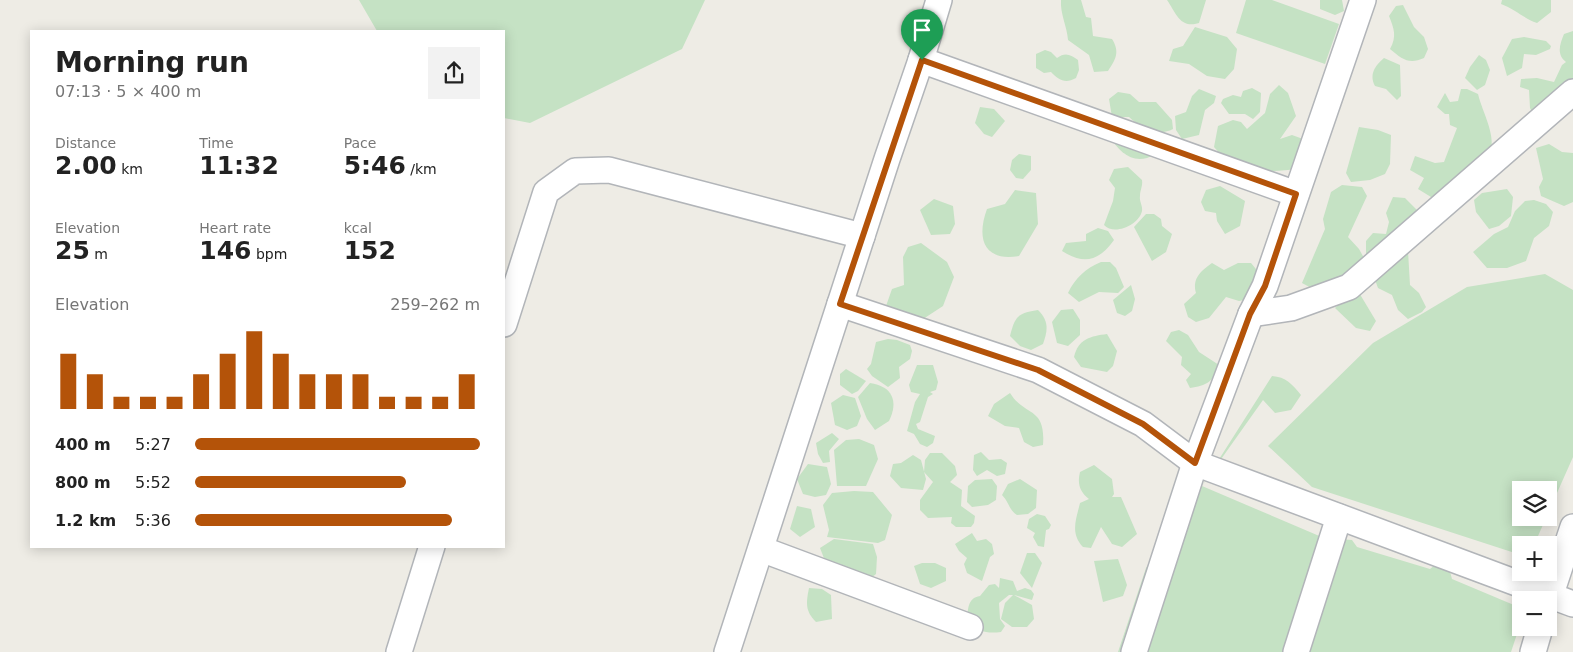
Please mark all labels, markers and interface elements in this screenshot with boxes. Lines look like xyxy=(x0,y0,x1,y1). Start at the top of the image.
pin xyxy=(901,9,943,60)
icon: arrive xyxy=(908,16,936,44)
text: Morning run xyxy=(55,46,249,79)
button: share xyxy=(428,47,480,99)
text: 07:13 · 5 × 400 m xyxy=(55,82,201,101)
text: Distance xyxy=(55,135,116,151)
text: Time xyxy=(199,135,234,151)
text: Pace xyxy=(344,135,376,151)
text: 2.00 xyxy=(55,151,117,180)
text: 11:32 xyxy=(199,151,279,180)
text: 5:46 xyxy=(344,151,406,180)
text: km xyxy=(117,161,143,177)
text: /km xyxy=(406,161,437,177)
text: Elevation xyxy=(55,220,120,236)
text: Heart rate xyxy=(199,220,271,236)
text: kcal xyxy=(344,220,372,236)
text: 25 xyxy=(55,236,90,265)
text: 146 xyxy=(199,236,252,265)
text: 152 xyxy=(344,236,396,265)
text: m xyxy=(90,246,108,262)
text: bpm xyxy=(252,246,287,262)
text: Elevation xyxy=(55,295,129,314)
text: 259–262 m xyxy=(390,295,480,314)
text: 400 m xyxy=(55,435,111,454)
text: 5:27 xyxy=(135,435,171,454)
text: 800 m xyxy=(55,473,111,492)
text: 5:52 xyxy=(135,473,171,492)
map controls xyxy=(1512,481,1557,636)
button: layers xyxy=(1512,481,1557,526)
text: 1.2 km xyxy=(55,511,116,530)
text: 5:36 xyxy=(135,511,171,530)
button: + xyxy=(1512,536,1557,581)
button: − xyxy=(1512,591,1557,636)

